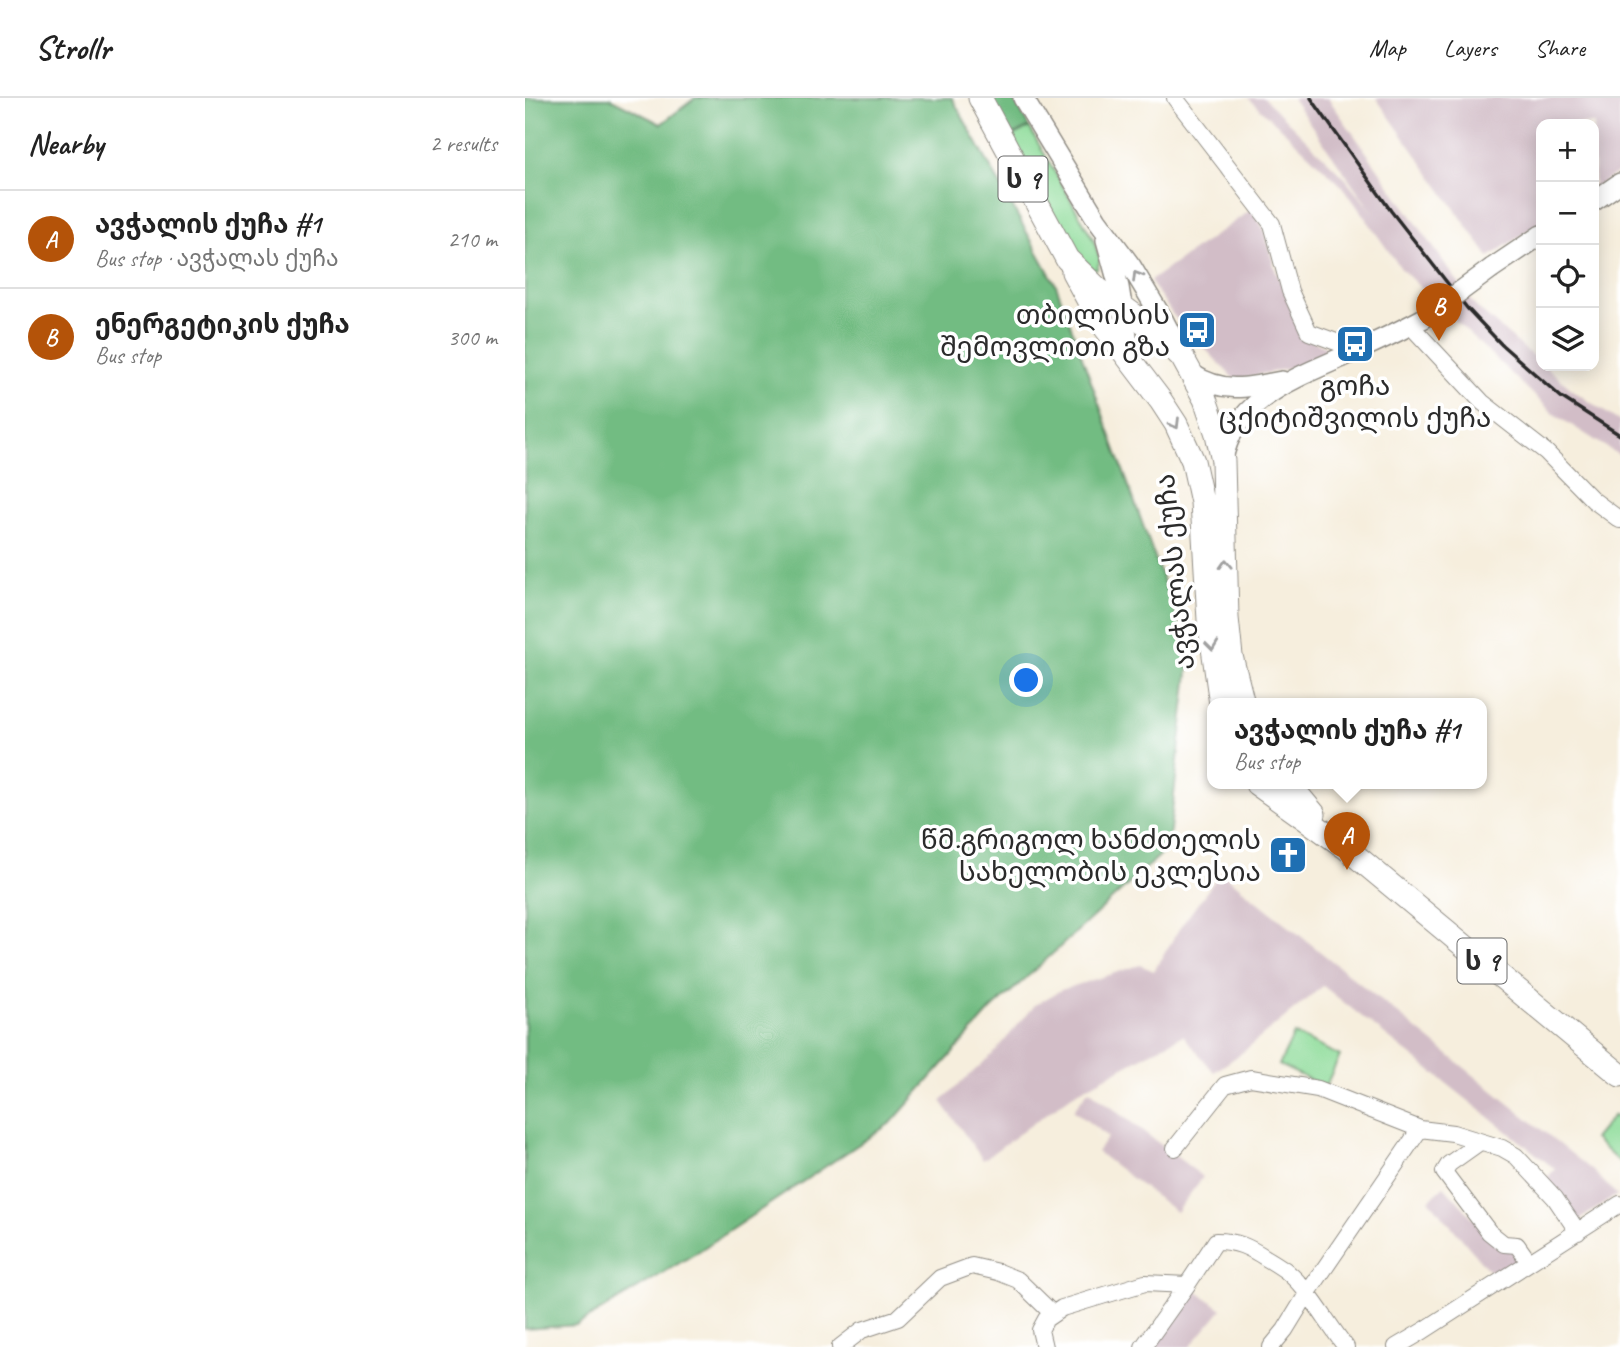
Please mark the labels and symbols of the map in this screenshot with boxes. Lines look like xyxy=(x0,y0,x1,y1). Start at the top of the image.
road number: ს 9 xyxy=(999,156,1047,202)
one-way arrow xyxy=(1133,271,1146,284)
pin: B xyxy=(1416,283,1462,341)
place label: თბილისის შემოვლითი გზა xyxy=(940,297,1170,364)
bus stop icon: თბილისის შემოვლითი გზა xyxy=(1176,309,1218,351)
bus stop icon: გოჩა ცქიტიშვილის ქუჩა xyxy=(1334,323,1376,365)
place label: გოჩა ცქიტიშვილის ქუჩა xyxy=(1219,368,1491,435)
one-way arrow xyxy=(1167,416,1180,429)
street label: ავჭალას ქუჩა xyxy=(1147,472,1202,672)
one-way arrow xyxy=(1218,558,1233,569)
one-way arrow xyxy=(1204,640,1219,651)
your location xyxy=(1009,663,1043,697)
pin: A xyxy=(1324,812,1370,870)
place label: წმ.გრიგოლ ხანძთელის სახელობის ეკლესია xyxy=(921,822,1261,889)
church icon: წმ.გრიგოლ ხანძთელის სახელობის ეკლესია xyxy=(1267,834,1309,876)
road number: ს 9 xyxy=(1457,939,1507,984)

